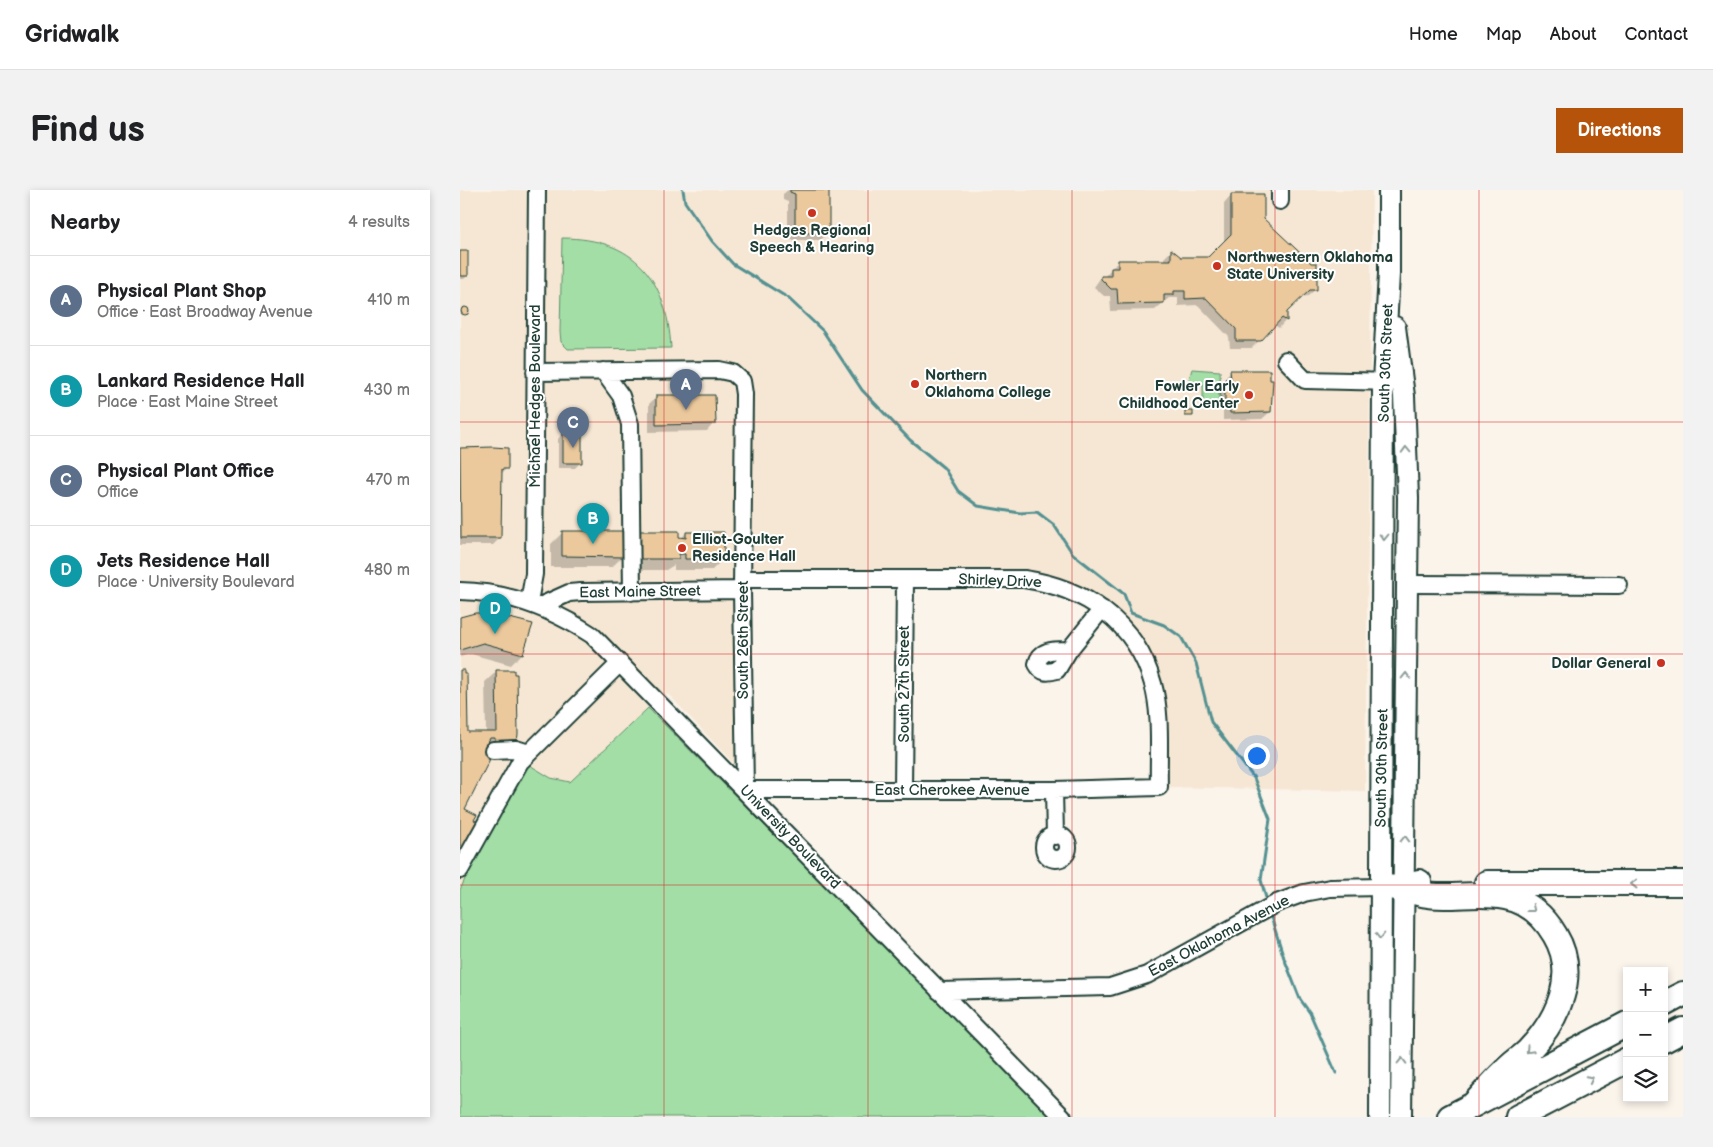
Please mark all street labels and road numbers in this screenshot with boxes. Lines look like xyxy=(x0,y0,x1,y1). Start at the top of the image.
street label: South 30th Street xyxy=(1374,303,1398,423)
street label: Michael Hedges Boulevard xyxy=(526,304,545,488)
street label: Shirley Drive xyxy=(958,570,1042,592)
street label: South 26th Street xyxy=(734,580,753,699)
street label: East Maine Street xyxy=(579,581,701,603)
street label: South 27th Street xyxy=(895,625,914,742)
street label: South 30th Street xyxy=(1371,708,1393,827)
street label: University Boulevard xyxy=(735,781,845,893)
street label: East Cherokee Avenue xyxy=(874,781,1030,800)
street label: East Oklahoma Avenue xyxy=(1145,891,1293,981)

